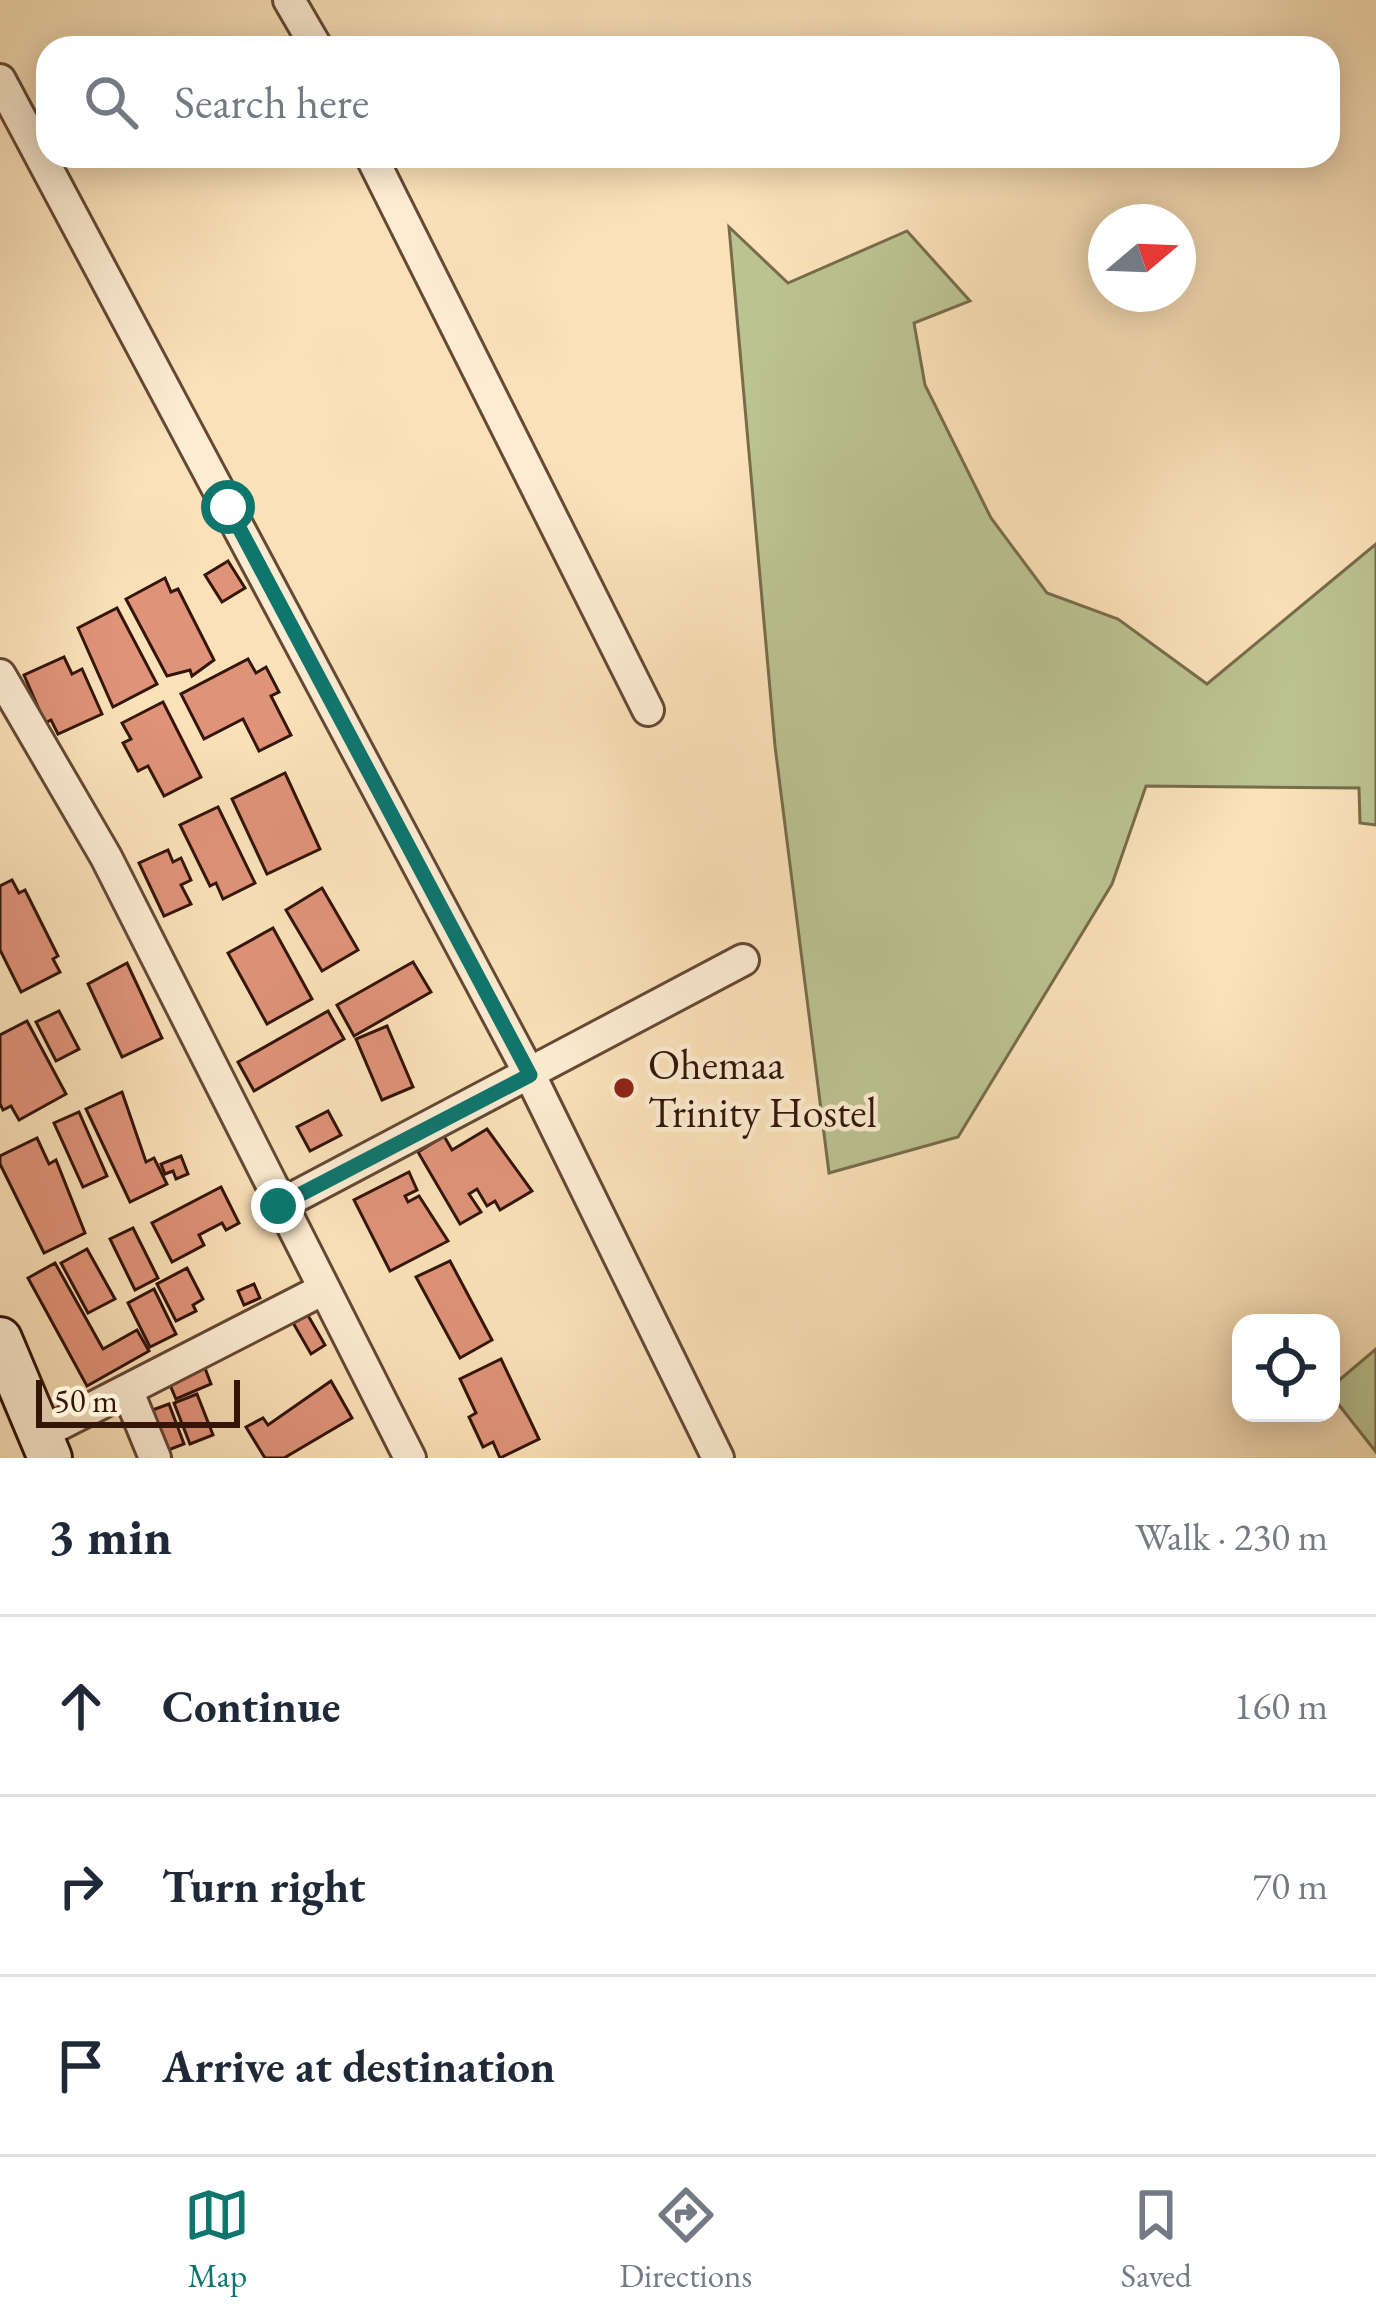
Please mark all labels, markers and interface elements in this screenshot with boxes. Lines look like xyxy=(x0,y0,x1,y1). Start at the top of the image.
search box xyxy=(36,36,1340,168)
icon: search xyxy=(78,69,144,135)
text: Search here xyxy=(174,73,369,131)
north arrow xyxy=(1088,204,1196,312)
route start xyxy=(201,480,255,534)
place label: Ohemaa Trinity Hostel xyxy=(648,1037,877,1140)
marker: Ohemaa Trinity Hostel xyxy=(611,1075,637,1101)
route end xyxy=(251,1179,305,1233)
map controls xyxy=(1232,1314,1340,1422)
button: locate xyxy=(1232,1314,1340,1422)
scale bar xyxy=(36,1374,240,1427)
text: 50 m xyxy=(54,1379,118,1422)
text: 3 min xyxy=(48,1503,172,1569)
text: Walk · 230 m xyxy=(1135,1511,1328,1562)
icon: ahead xyxy=(48,1673,114,1739)
text: Continue xyxy=(162,1677,340,1735)
text: 160 m xyxy=(1234,1680,1328,1731)
icon: right xyxy=(48,1853,114,1919)
text: Turn right xyxy=(162,1857,365,1915)
text: 70 m xyxy=(1252,1860,1328,1911)
icon: arrive xyxy=(48,2033,114,2099)
text: Arrive at destination xyxy=(162,2037,555,2095)
tab: Map xyxy=(184,2182,250,2297)
tab: Directions xyxy=(619,2182,752,2297)
tab: Saved xyxy=(1121,2182,1192,2297)

